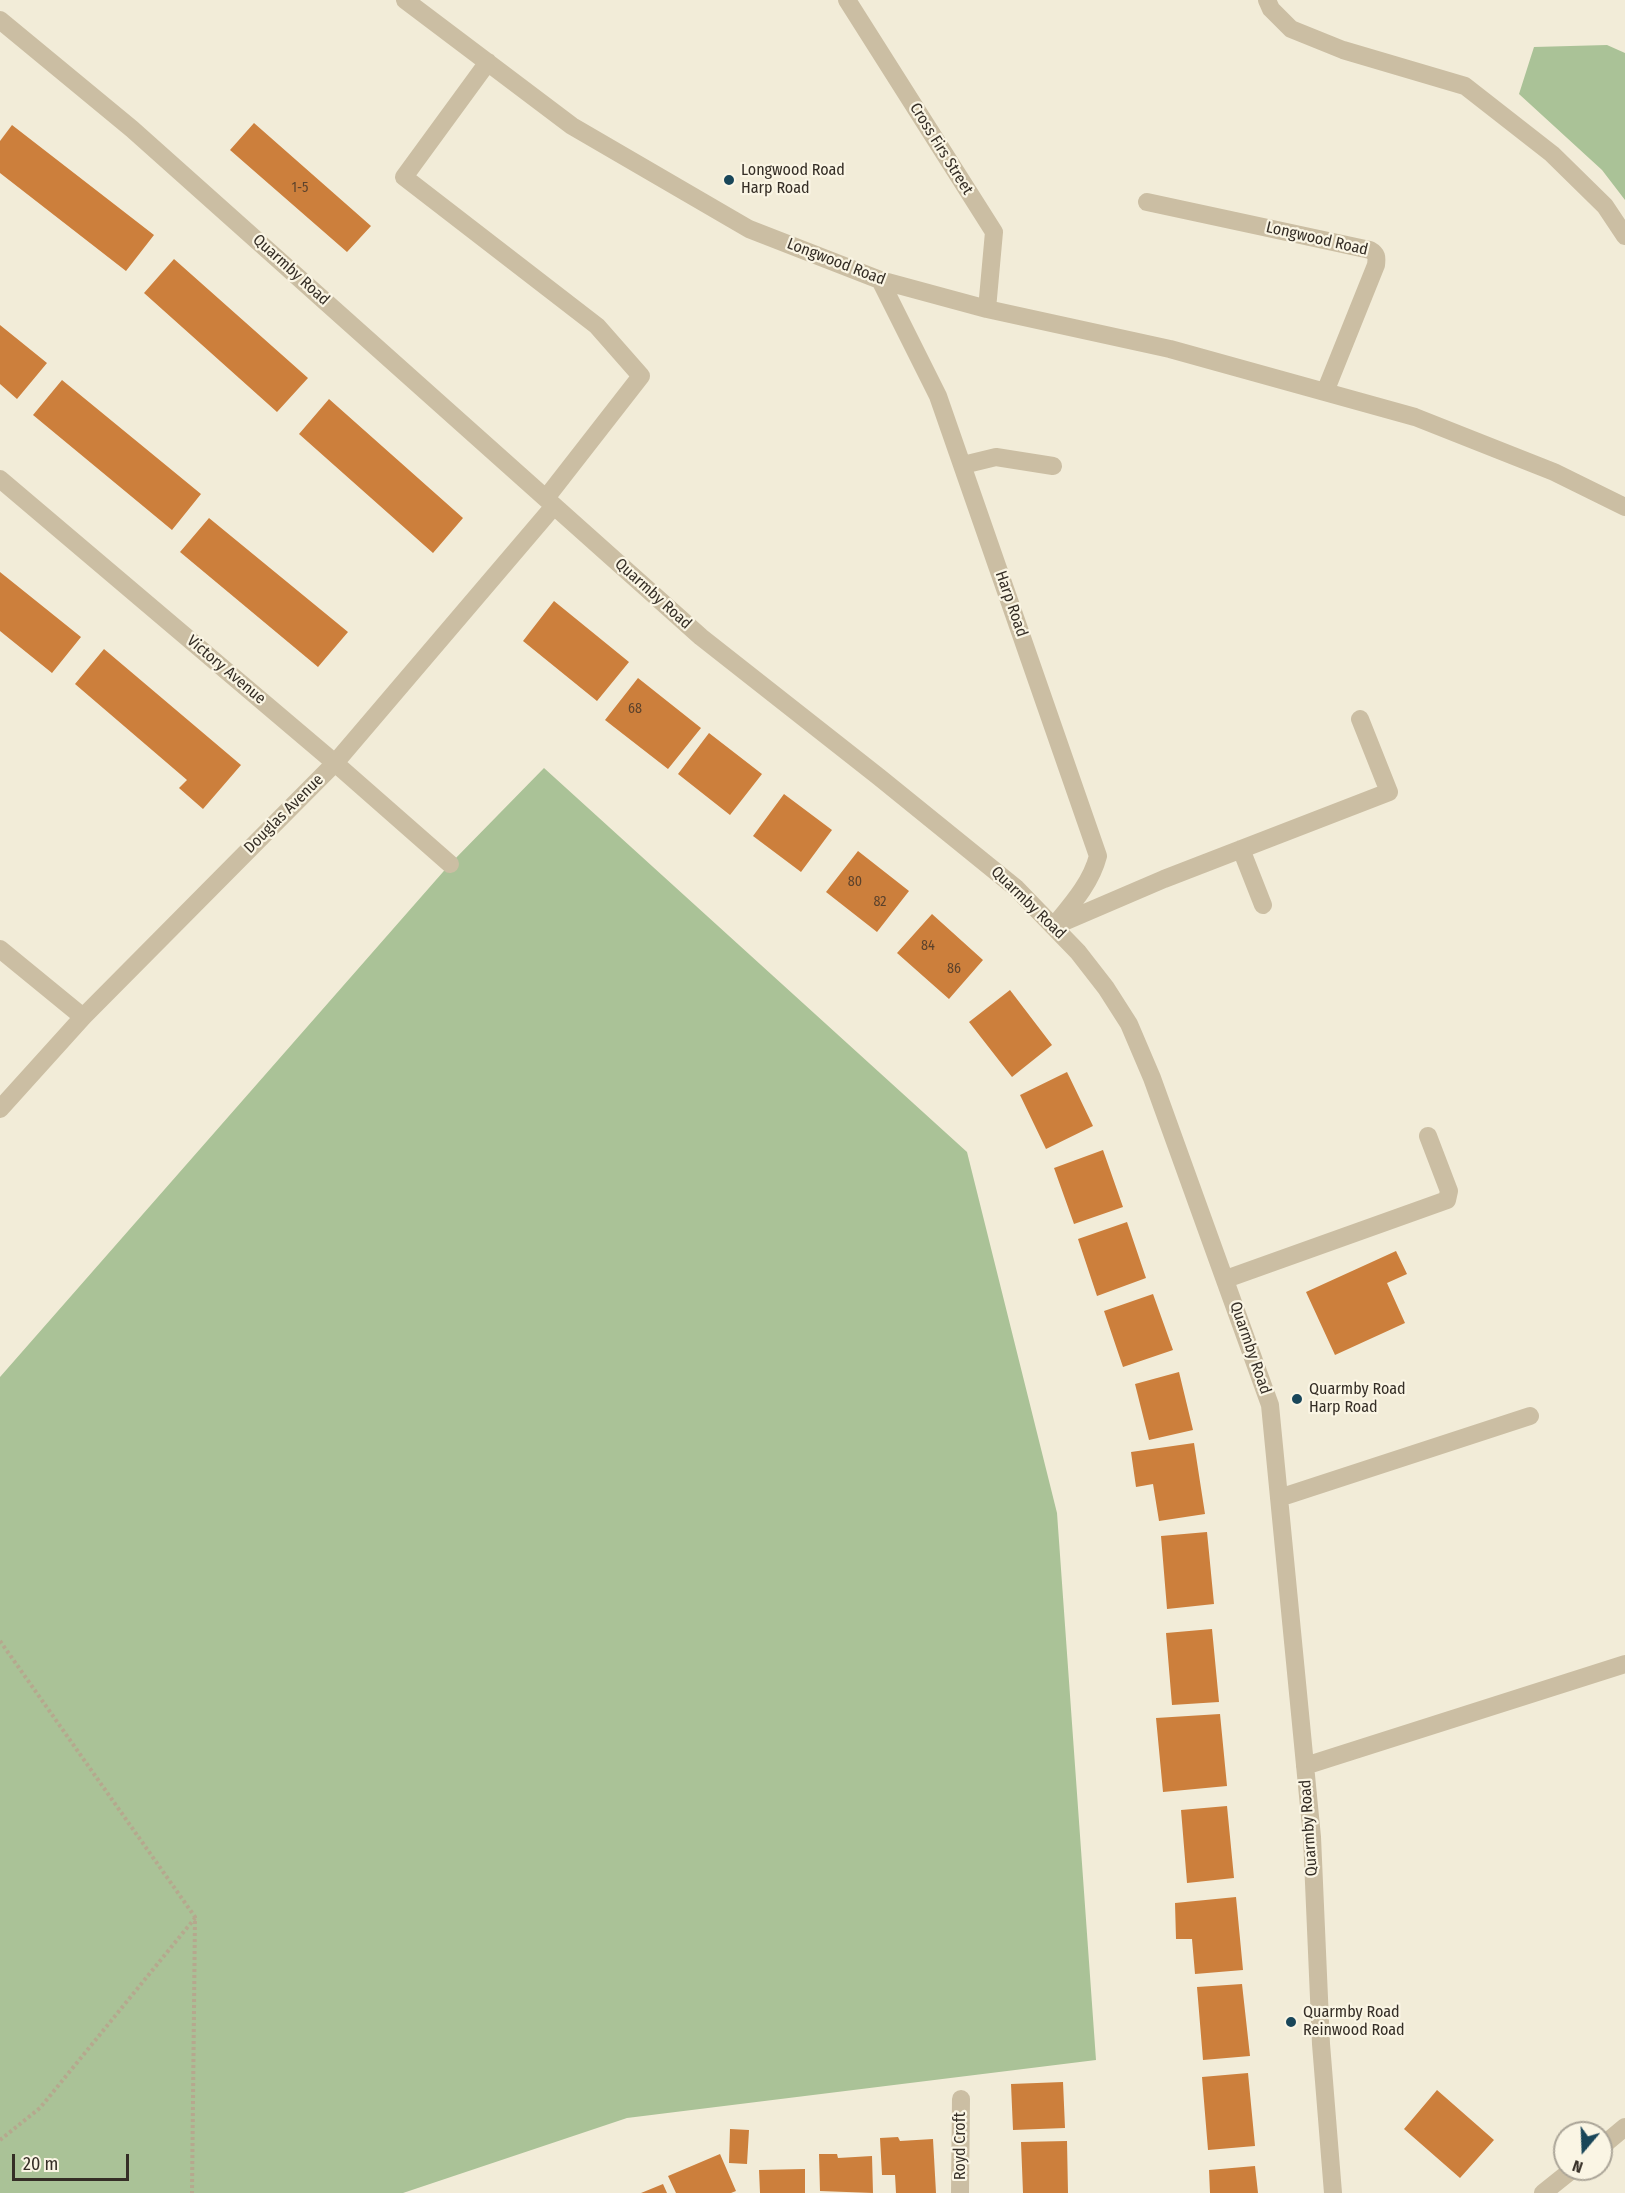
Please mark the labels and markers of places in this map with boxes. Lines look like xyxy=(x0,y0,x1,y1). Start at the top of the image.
place label: Longwood Road Harp Road xyxy=(741,161,845,199)
marker: Longwood Road Harp Road xyxy=(722,173,736,187)
place label: Quarmby Road Harp Road xyxy=(1309,1380,1406,1418)
marker: Quarmby Road Harp Road xyxy=(1290,1392,1304,1406)
place label: Quarmby Road Reinwood Road xyxy=(1303,2003,1405,2041)
marker: Quarmby Road Reinwood Road xyxy=(1284,2015,1298,2029)

